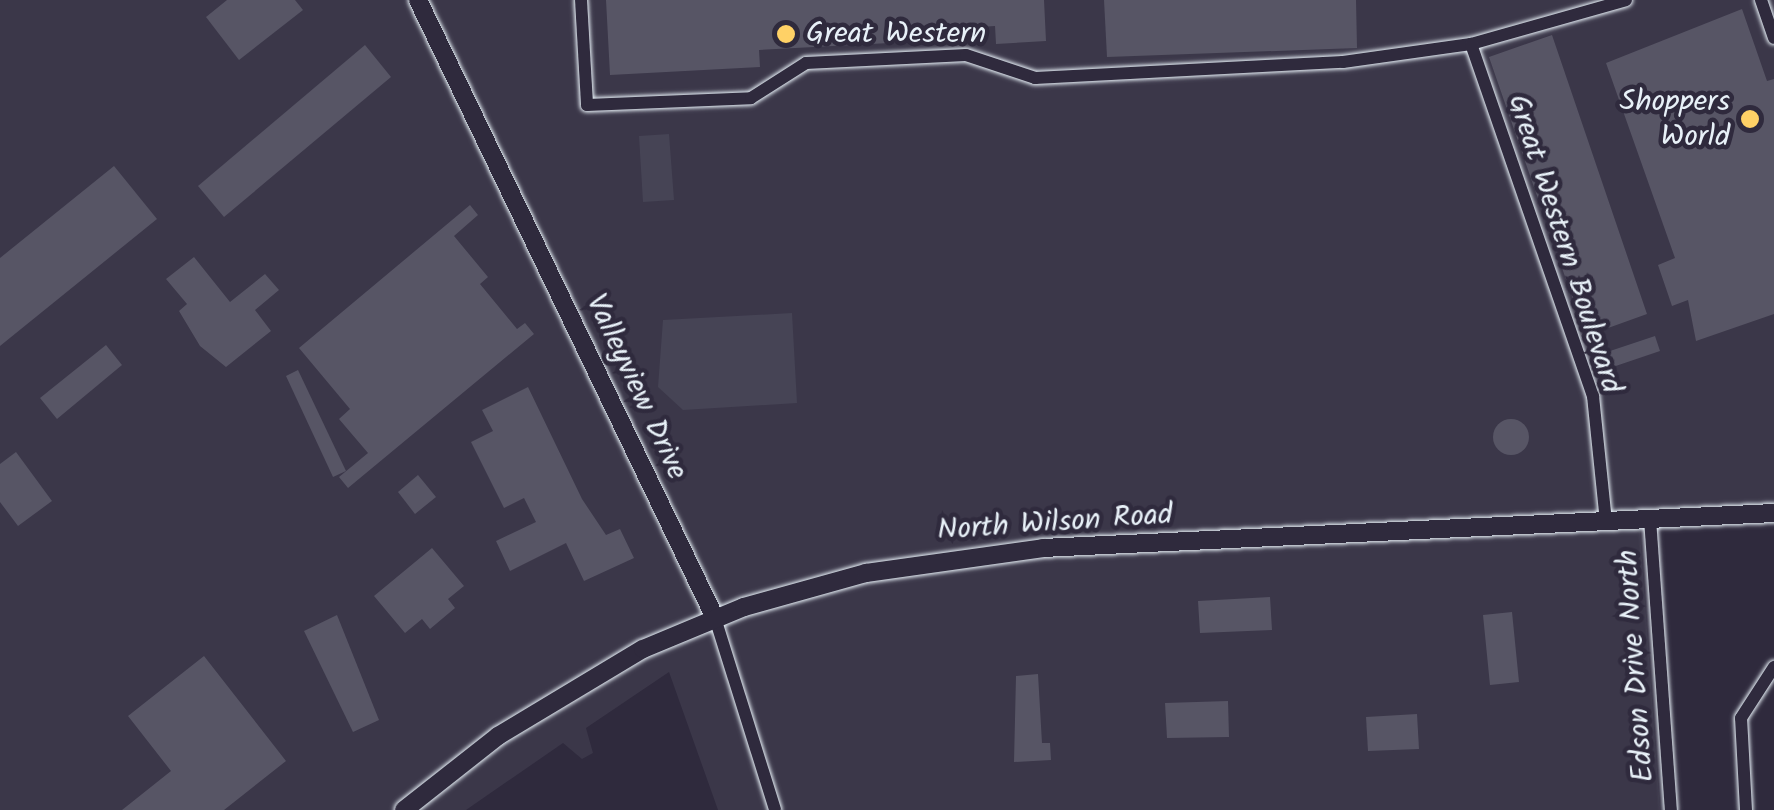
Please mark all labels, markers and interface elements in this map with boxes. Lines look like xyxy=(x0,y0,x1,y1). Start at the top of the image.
place label: Great Western xyxy=(806,16,986,52)
marker: Great Western xyxy=(775,23,797,45)
place label: Shoppers World xyxy=(1620,84,1730,154)
street label: Great Western Boulevard xyxy=(1499,90,1629,398)
marker: Shoppers World xyxy=(1739,108,1761,130)
street label: Valleyview Drive xyxy=(577,289,695,485)
street label: North Wilson Road xyxy=(936,497,1174,549)
street label: Edson Drive North xyxy=(1610,549,1662,783)

